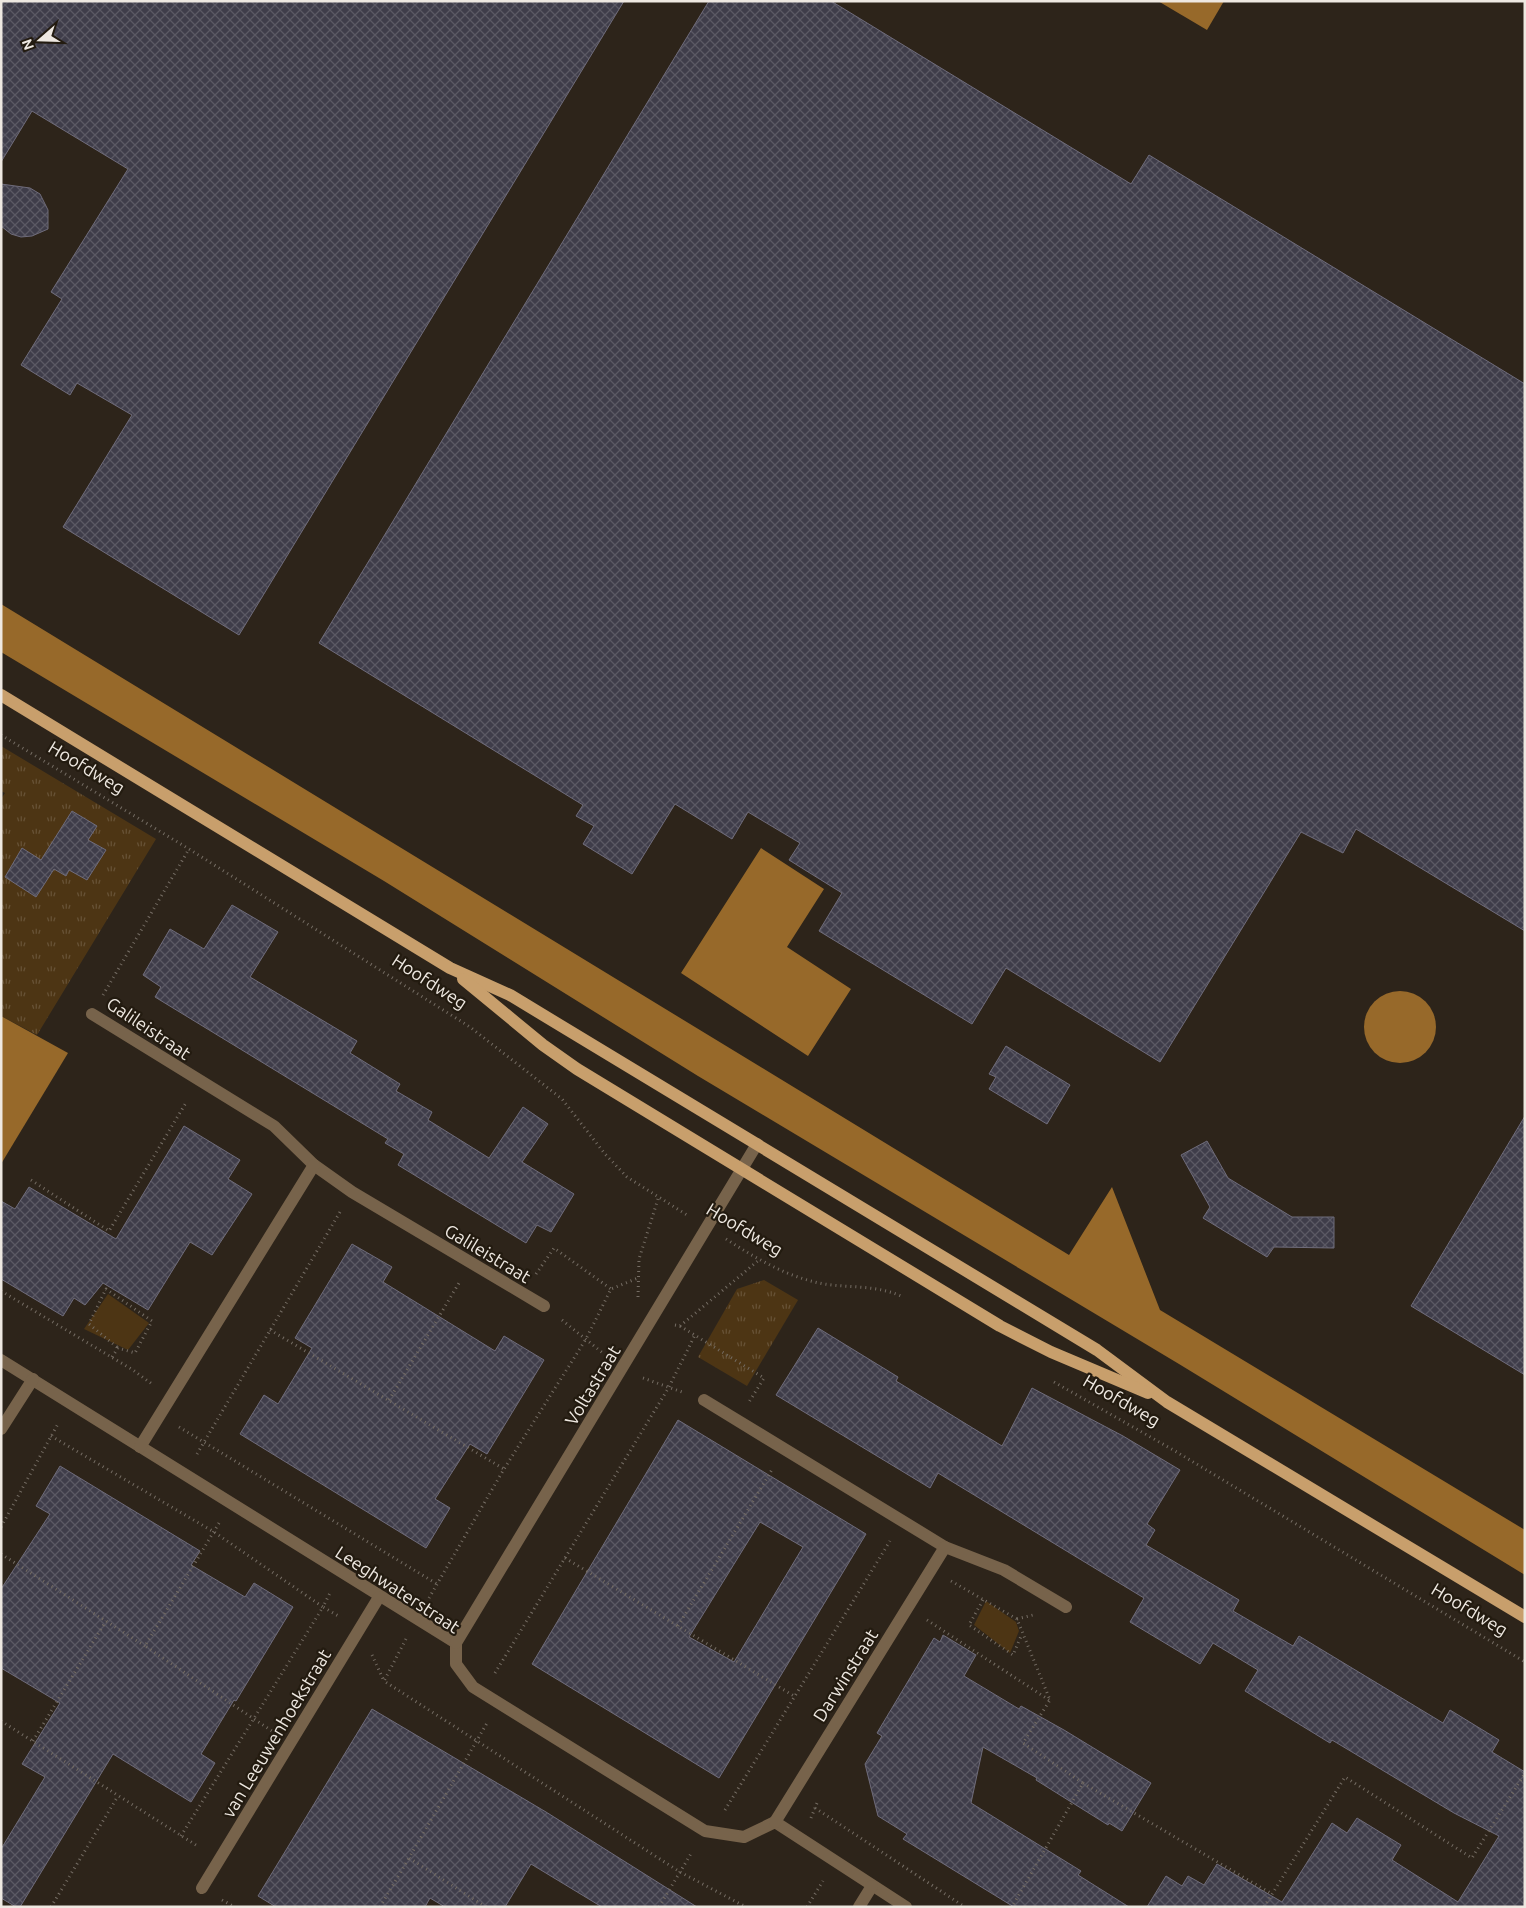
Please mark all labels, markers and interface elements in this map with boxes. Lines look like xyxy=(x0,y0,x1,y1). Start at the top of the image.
north arrow xyxy=(15,15,65,65)
text: N xyxy=(18,37,37,52)
street label: Hoofdweg xyxy=(45,736,129,798)
street label: Hoofdweg xyxy=(389,949,471,1013)
street label: Galileistraat xyxy=(103,993,195,1063)
street label: Hoofdweg xyxy=(703,1198,787,1260)
street label: Galileistraat xyxy=(441,1220,535,1286)
street label: Voltastraat xyxy=(560,1341,624,1429)
street label: Hoofdweg xyxy=(1080,1370,1164,1430)
street label: Leeghwaterstraat xyxy=(332,1541,464,1637)
street label: Hoofdweg xyxy=(1428,1578,1512,1640)
street label: Darwinstraat xyxy=(809,1625,881,1725)
street label: van Leeuwenhoekstraat xyxy=(218,1645,334,1821)

